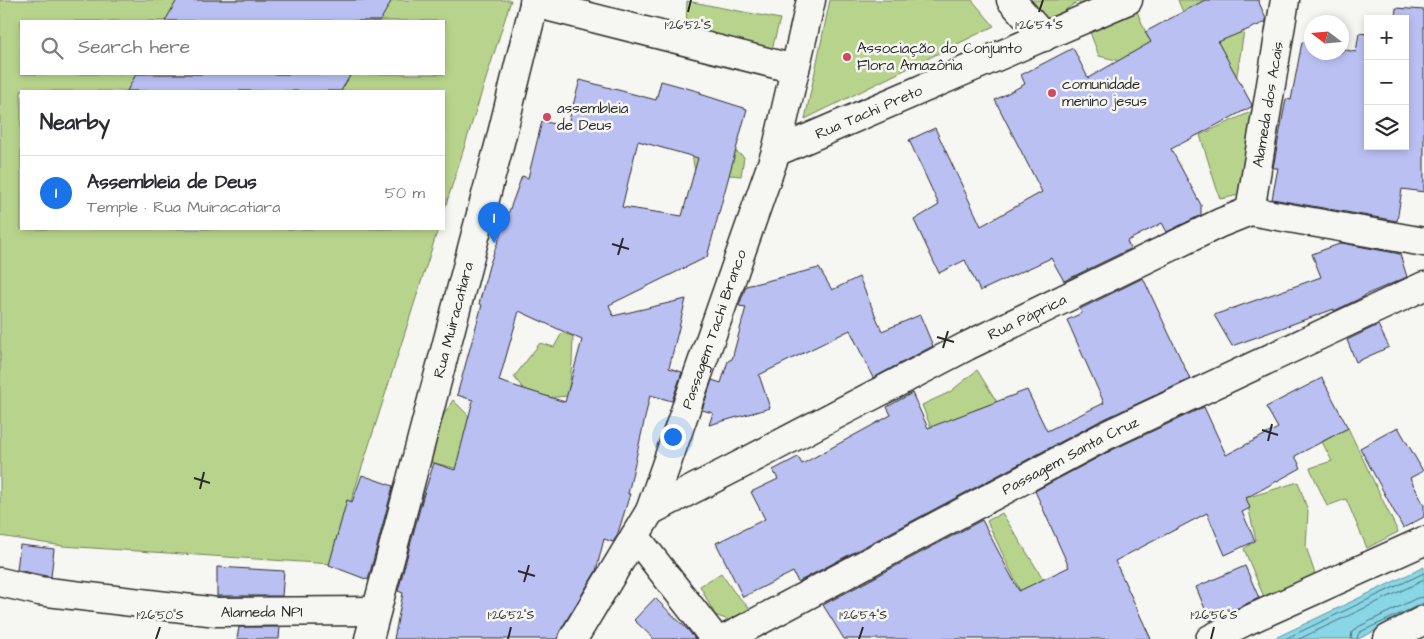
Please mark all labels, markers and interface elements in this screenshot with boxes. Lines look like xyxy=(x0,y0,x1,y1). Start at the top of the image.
north arrow xyxy=(1304,15,1349,60)
map controls xyxy=(1364,15,1409,150)
button: + xyxy=(1364,15,1409,60)
text: 1°26'52"S xyxy=(665,17,711,34)
text: 1°26'54"S xyxy=(1015,17,1063,34)
search box xyxy=(20,20,445,75)
icon: search xyxy=(38,34,66,62)
text: Search here xyxy=(78,34,190,61)
place label: Associação do Conjunto Flora Amazônia xyxy=(857,38,1023,76)
street label: Alameda dos Acais xyxy=(1247,40,1289,169)
marker: Associação do Conjunto Flora Amazônia xyxy=(841,51,853,63)
button: − xyxy=(1364,60,1409,105)
place label: comunidade menino jesus xyxy=(1062,74,1147,112)
street label: Rua Tachi Preto xyxy=(812,79,926,144)
marker: comunidade menino jesus xyxy=(1046,87,1058,99)
place label: assembleia de Deus xyxy=(557,98,629,136)
button: layers xyxy=(1364,105,1409,150)
text: Nearby xyxy=(40,108,110,137)
marker: assembleia de Deus xyxy=(541,111,553,123)
text: Assembleia de Deus xyxy=(87,169,257,196)
text: 1 xyxy=(55,182,57,204)
text: 50 m xyxy=(385,182,425,204)
text: Temple · Rua Muiracatiara xyxy=(87,196,280,218)
pin: 1 xyxy=(478,202,510,243)
street label: Passagem Tachi Branco xyxy=(676,246,752,412)
street label: Rua Muiracatiara xyxy=(428,259,479,380)
street label: Rua Páprica xyxy=(984,289,1070,345)
street label: Passagem Santa Cruz xyxy=(998,411,1143,500)
your location xyxy=(660,424,686,450)
street label: Alameda NPI xyxy=(221,601,303,622)
text: 1°26'50"S xyxy=(136,607,184,624)
text: 1°26'52"S xyxy=(488,607,534,624)
text: 1°26'54"S xyxy=(839,607,887,624)
text: 1°26'56"S xyxy=(1190,607,1238,624)

